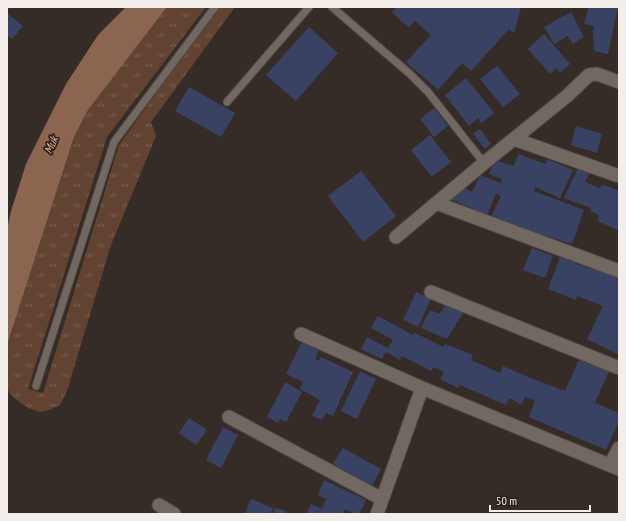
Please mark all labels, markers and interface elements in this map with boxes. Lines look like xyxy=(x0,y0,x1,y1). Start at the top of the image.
water label: Muk xyxy=(40,132,62,156)
scale bar xyxy=(490,487,590,513)
text: 50 m xyxy=(496,493,517,508)

